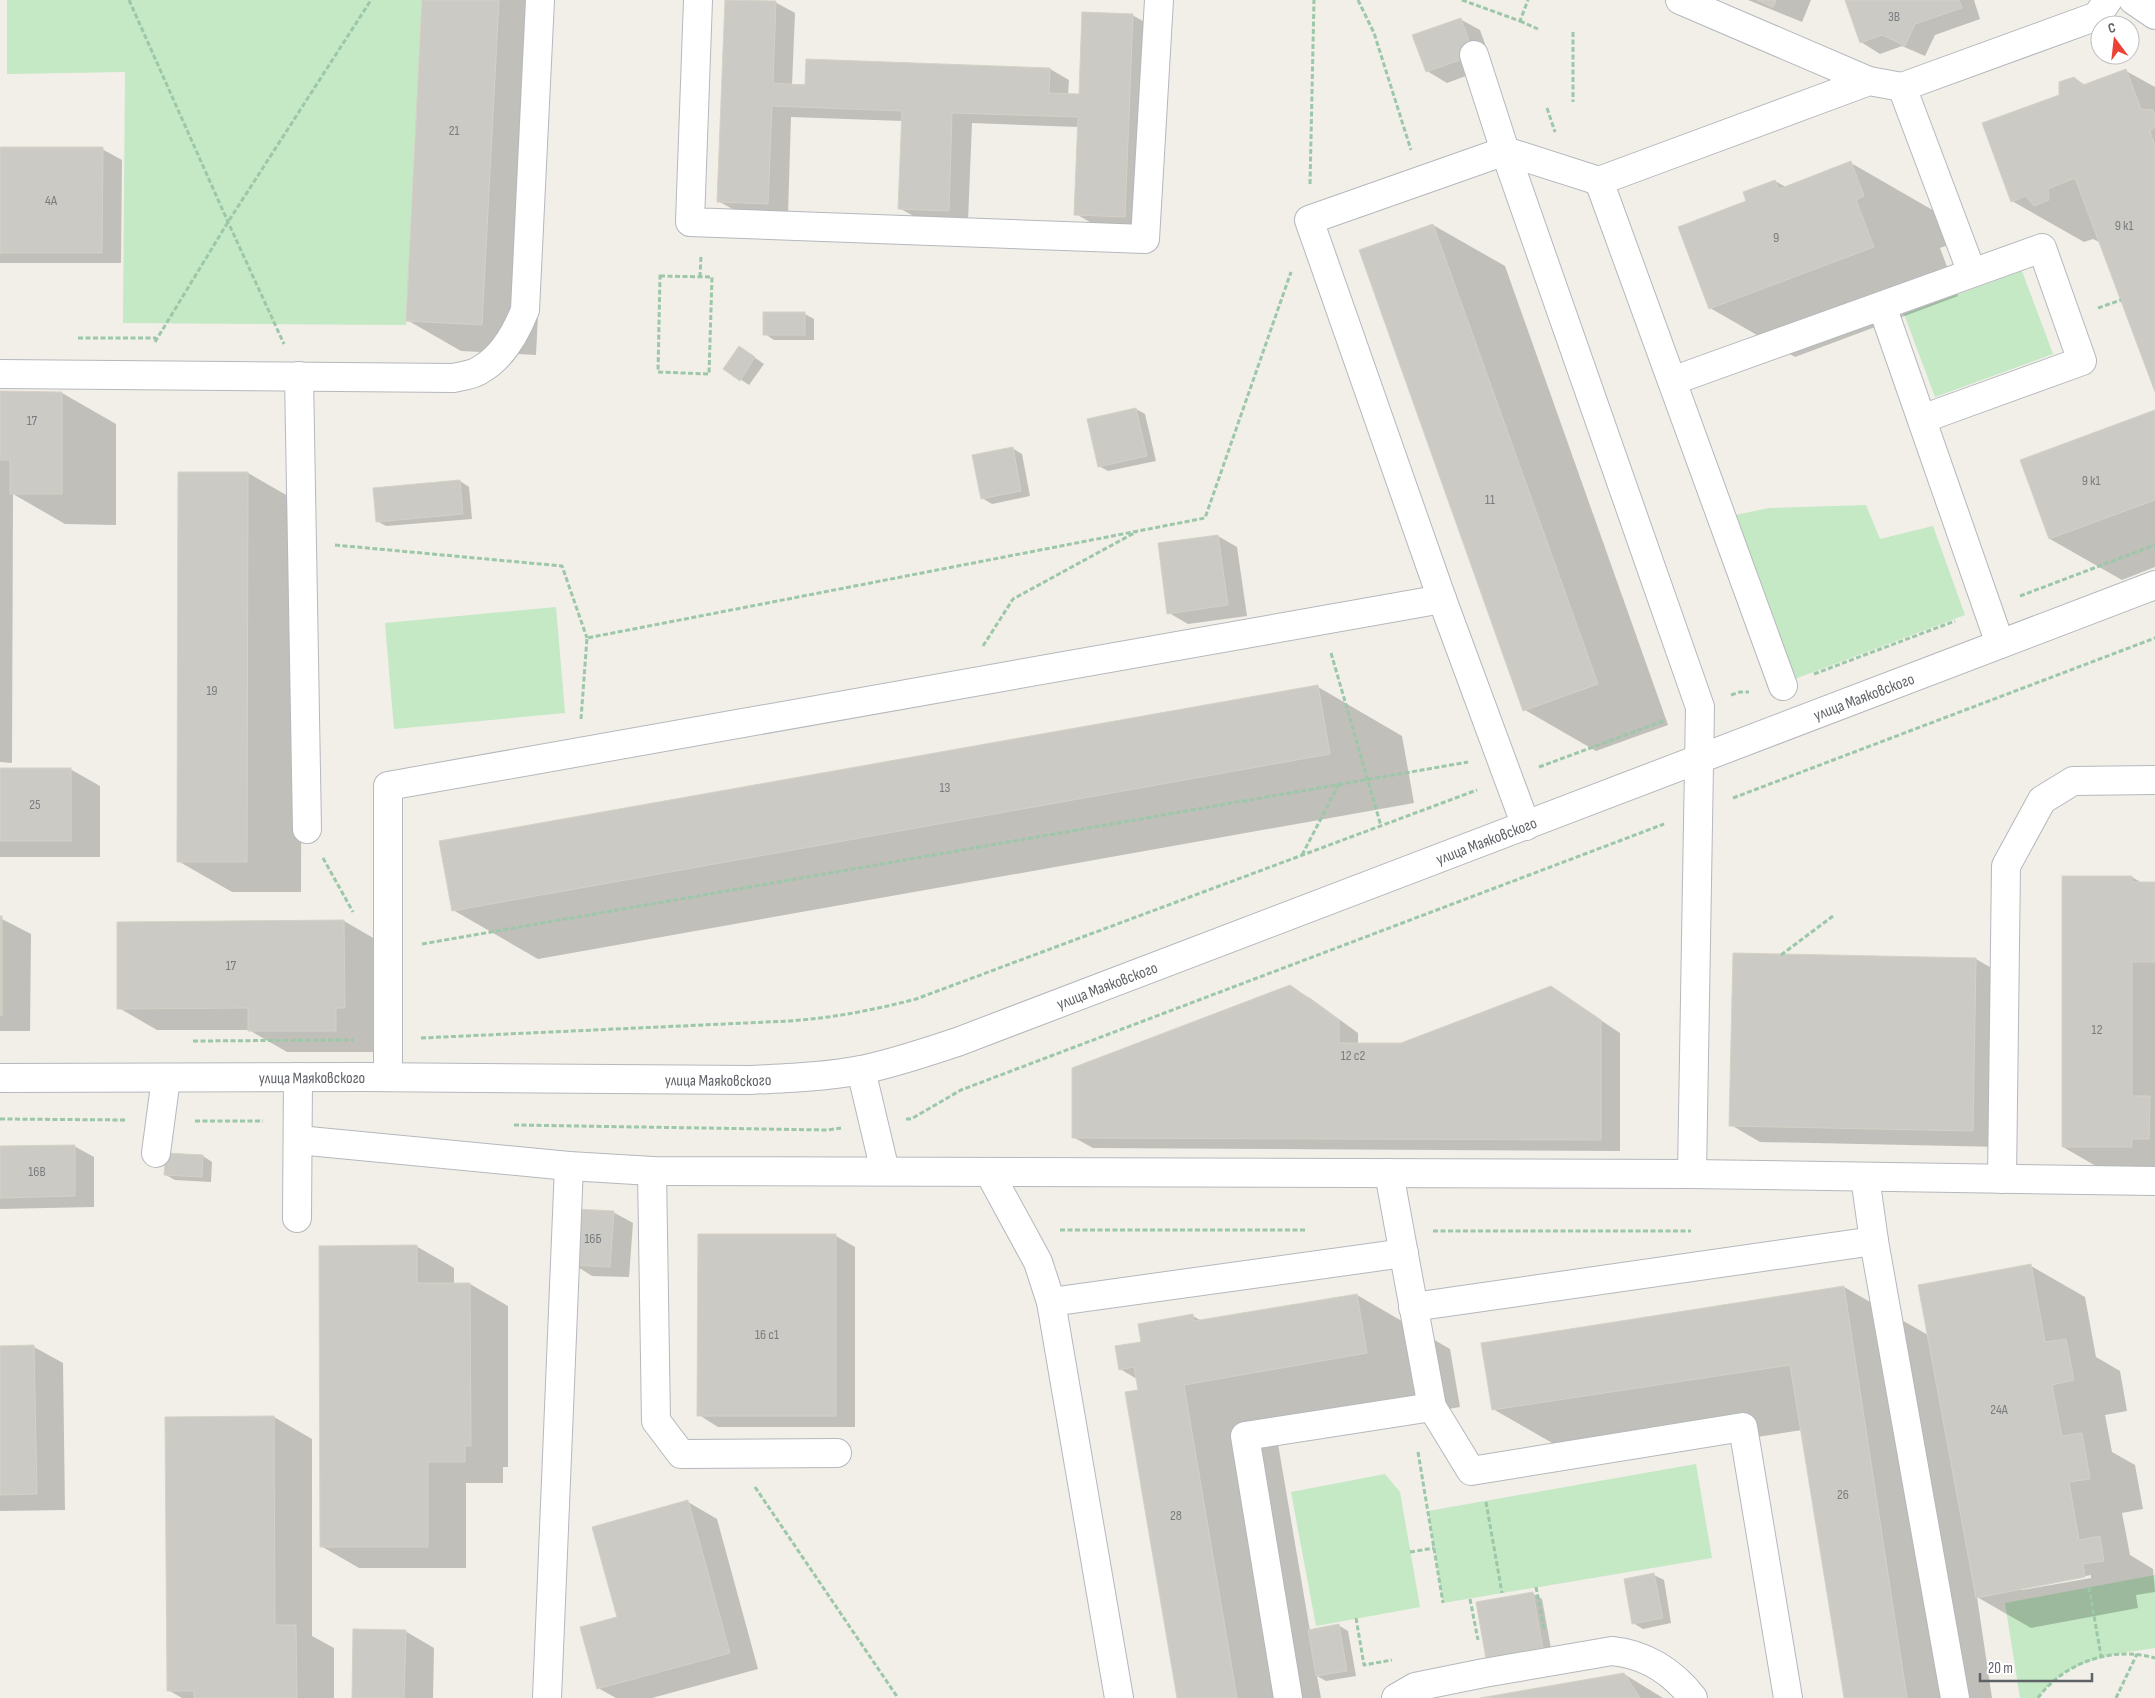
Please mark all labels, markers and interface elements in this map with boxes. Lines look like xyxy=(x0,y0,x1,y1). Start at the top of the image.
house number: 3В xyxy=(1888,8,1900,25)
north arrow xyxy=(2090,15,2140,65)
text: С xyxy=(2106,19,2117,37)
house number: 21 xyxy=(449,122,459,139)
house number: 4А xyxy=(45,192,58,209)
house number: 9 к1 xyxy=(2115,217,2133,234)
house number: 9 xyxy=(1773,229,1779,246)
house number: 17 xyxy=(27,412,38,429)
house number: 9 к1 xyxy=(2082,472,2100,489)
house number: 11 xyxy=(1485,491,1495,508)
street label: улица Маяковского xyxy=(1811,670,1917,725)
house number: 19 xyxy=(206,682,218,699)
house number: 13 xyxy=(940,779,951,796)
house number: 25 xyxy=(29,796,41,813)
street label: улица Маяковского xyxy=(1434,814,1540,869)
house number: 17 xyxy=(226,957,237,974)
street label: улица Маяковского xyxy=(1054,958,1161,1014)
house number: 12 xyxy=(2092,1021,2103,1038)
house number: 12 с2 xyxy=(1341,1047,1365,1064)
street label: улица Маяковского xyxy=(259,1069,365,1088)
street label: улица Маяковского xyxy=(665,1071,772,1091)
house number: 16В xyxy=(28,1163,46,1180)
house number: 16Б xyxy=(584,1230,602,1247)
house number: 16 с1 xyxy=(755,1326,779,1343)
house number: 24А xyxy=(1990,1401,2009,1418)
house number: 26 xyxy=(1837,1486,1849,1503)
house number: 28 xyxy=(1170,1507,1182,1524)
scale bar xyxy=(1980,1650,2092,1682)
text: 20 m xyxy=(1988,1659,2013,1678)

